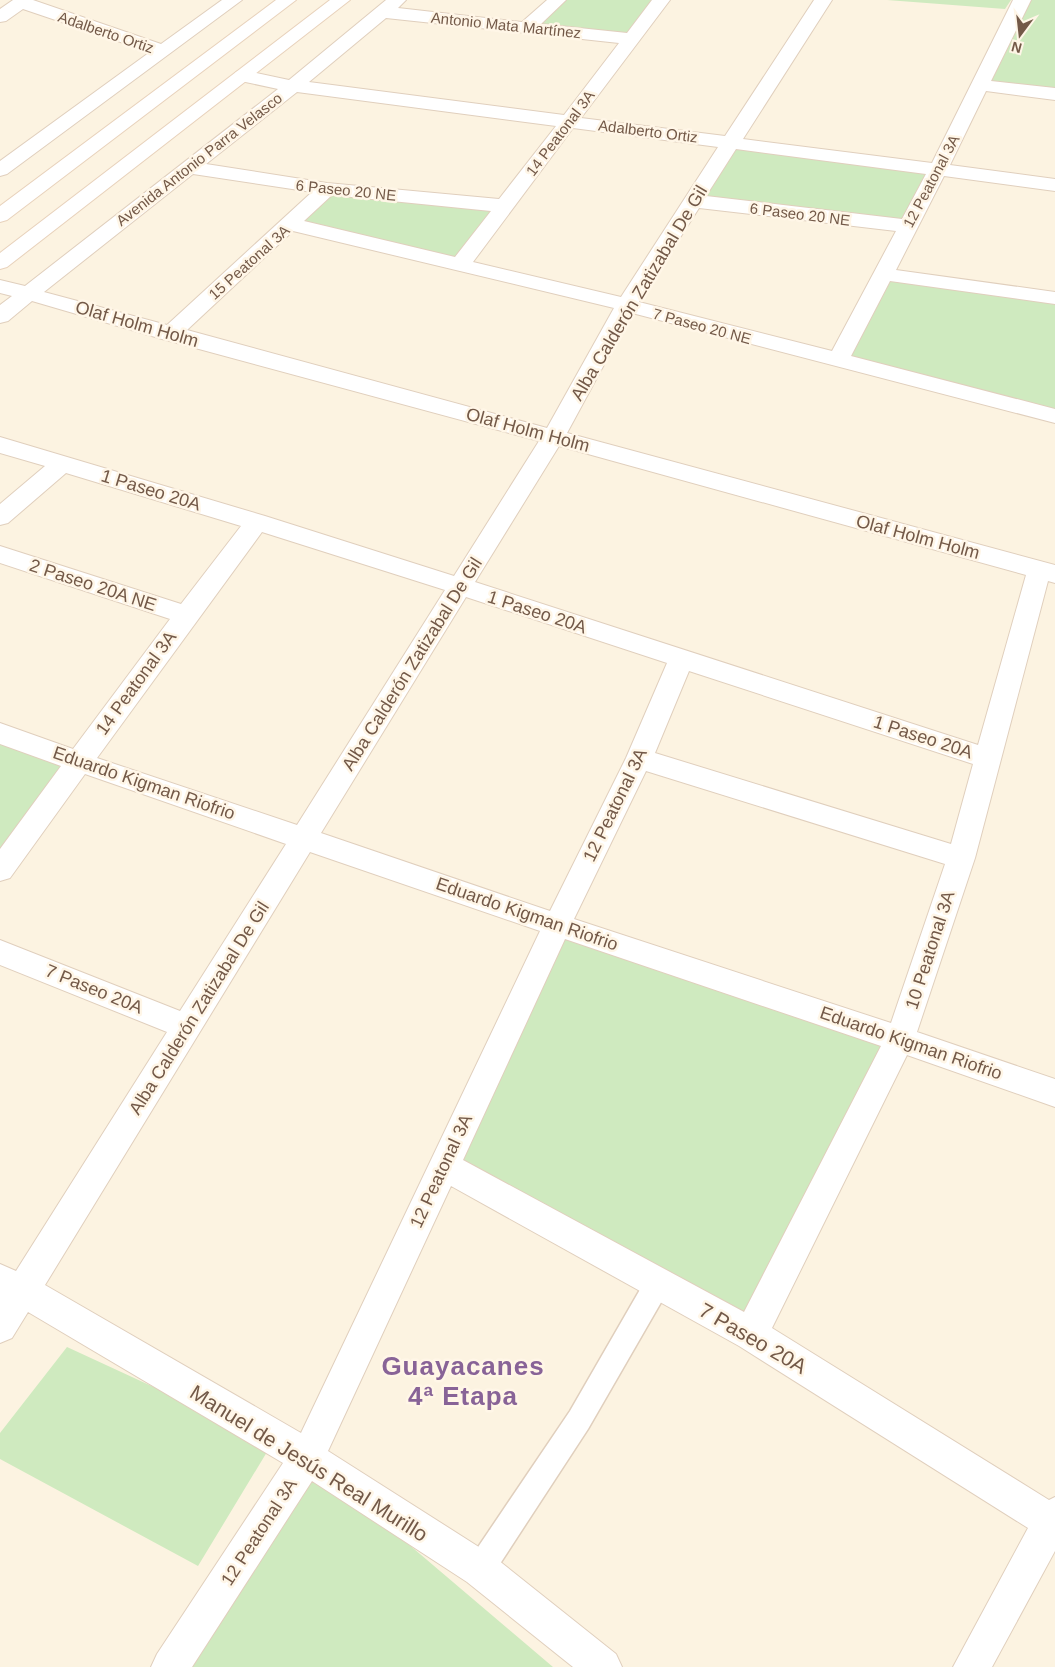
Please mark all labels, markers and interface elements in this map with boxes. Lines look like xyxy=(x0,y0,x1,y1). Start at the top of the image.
street label: Adalberto Ortiz xyxy=(56,8,156,56)
street label: Antonio Mata Martínez xyxy=(430,9,582,41)
north arrow xyxy=(995,10,1045,60)
text: N xyxy=(1010,39,1024,57)
street label: 14 Peatonal 3A xyxy=(522,87,598,179)
street label: Avenida Antonio Parra Velasco xyxy=(113,89,285,229)
street label: Adalberto Ortiz xyxy=(597,116,699,146)
street label: 12 Peatonal 3A xyxy=(899,132,963,230)
street label: 6 Paseo 20 NE xyxy=(295,176,397,204)
street label: Alba Calderón Zatizabal De Gil xyxy=(567,182,711,404)
street label: 6 Paseo 20 NE xyxy=(749,199,851,229)
street label: 15 Peatonal 3A xyxy=(205,221,293,303)
street label: Olaf Holm Holm xyxy=(73,297,201,351)
street label: 7 Paseo 20 NE xyxy=(651,305,753,347)
street label: Olaf Holm Holm xyxy=(464,404,592,456)
street label: 1 Paseo 20A xyxy=(99,465,203,515)
street label: Olaf Holm Holm xyxy=(854,511,982,563)
street label: Alba Calderón Zatizabal De Gil xyxy=(338,554,486,774)
street label: 2 Paseo 20A NE xyxy=(27,555,159,615)
street label: 1 Paseo 20A xyxy=(485,587,589,637)
street label: 14 Peatonal 3A xyxy=(92,627,180,739)
street label: 1 Paseo 20A xyxy=(871,712,975,762)
street label: Eduardo Kigman Riofrio xyxy=(50,742,238,824)
street label: 12 Peatonal 3A xyxy=(579,745,651,865)
street label: Eduardo Kigman Riofrio xyxy=(433,873,621,955)
street label: 10 Peatonal 3A xyxy=(901,888,959,1012)
street label: Alba Calderón Zatizabal De Gil xyxy=(125,898,273,1118)
street label: 7 Paseo 20A xyxy=(42,960,146,1018)
street label: Eduardo Kigman Riofrio xyxy=(817,1002,1005,1084)
street label: 12 Peatonal 3A xyxy=(406,1111,476,1231)
street label: 7 Paseo 20A xyxy=(695,1298,811,1378)
district label: Guayacanes 4ª Etapa xyxy=(381,1351,545,1411)
street label: Manuel de Jesús Real Murillo xyxy=(186,1380,432,1546)
street label: 12 Peatonal 3A xyxy=(217,1475,301,1589)

